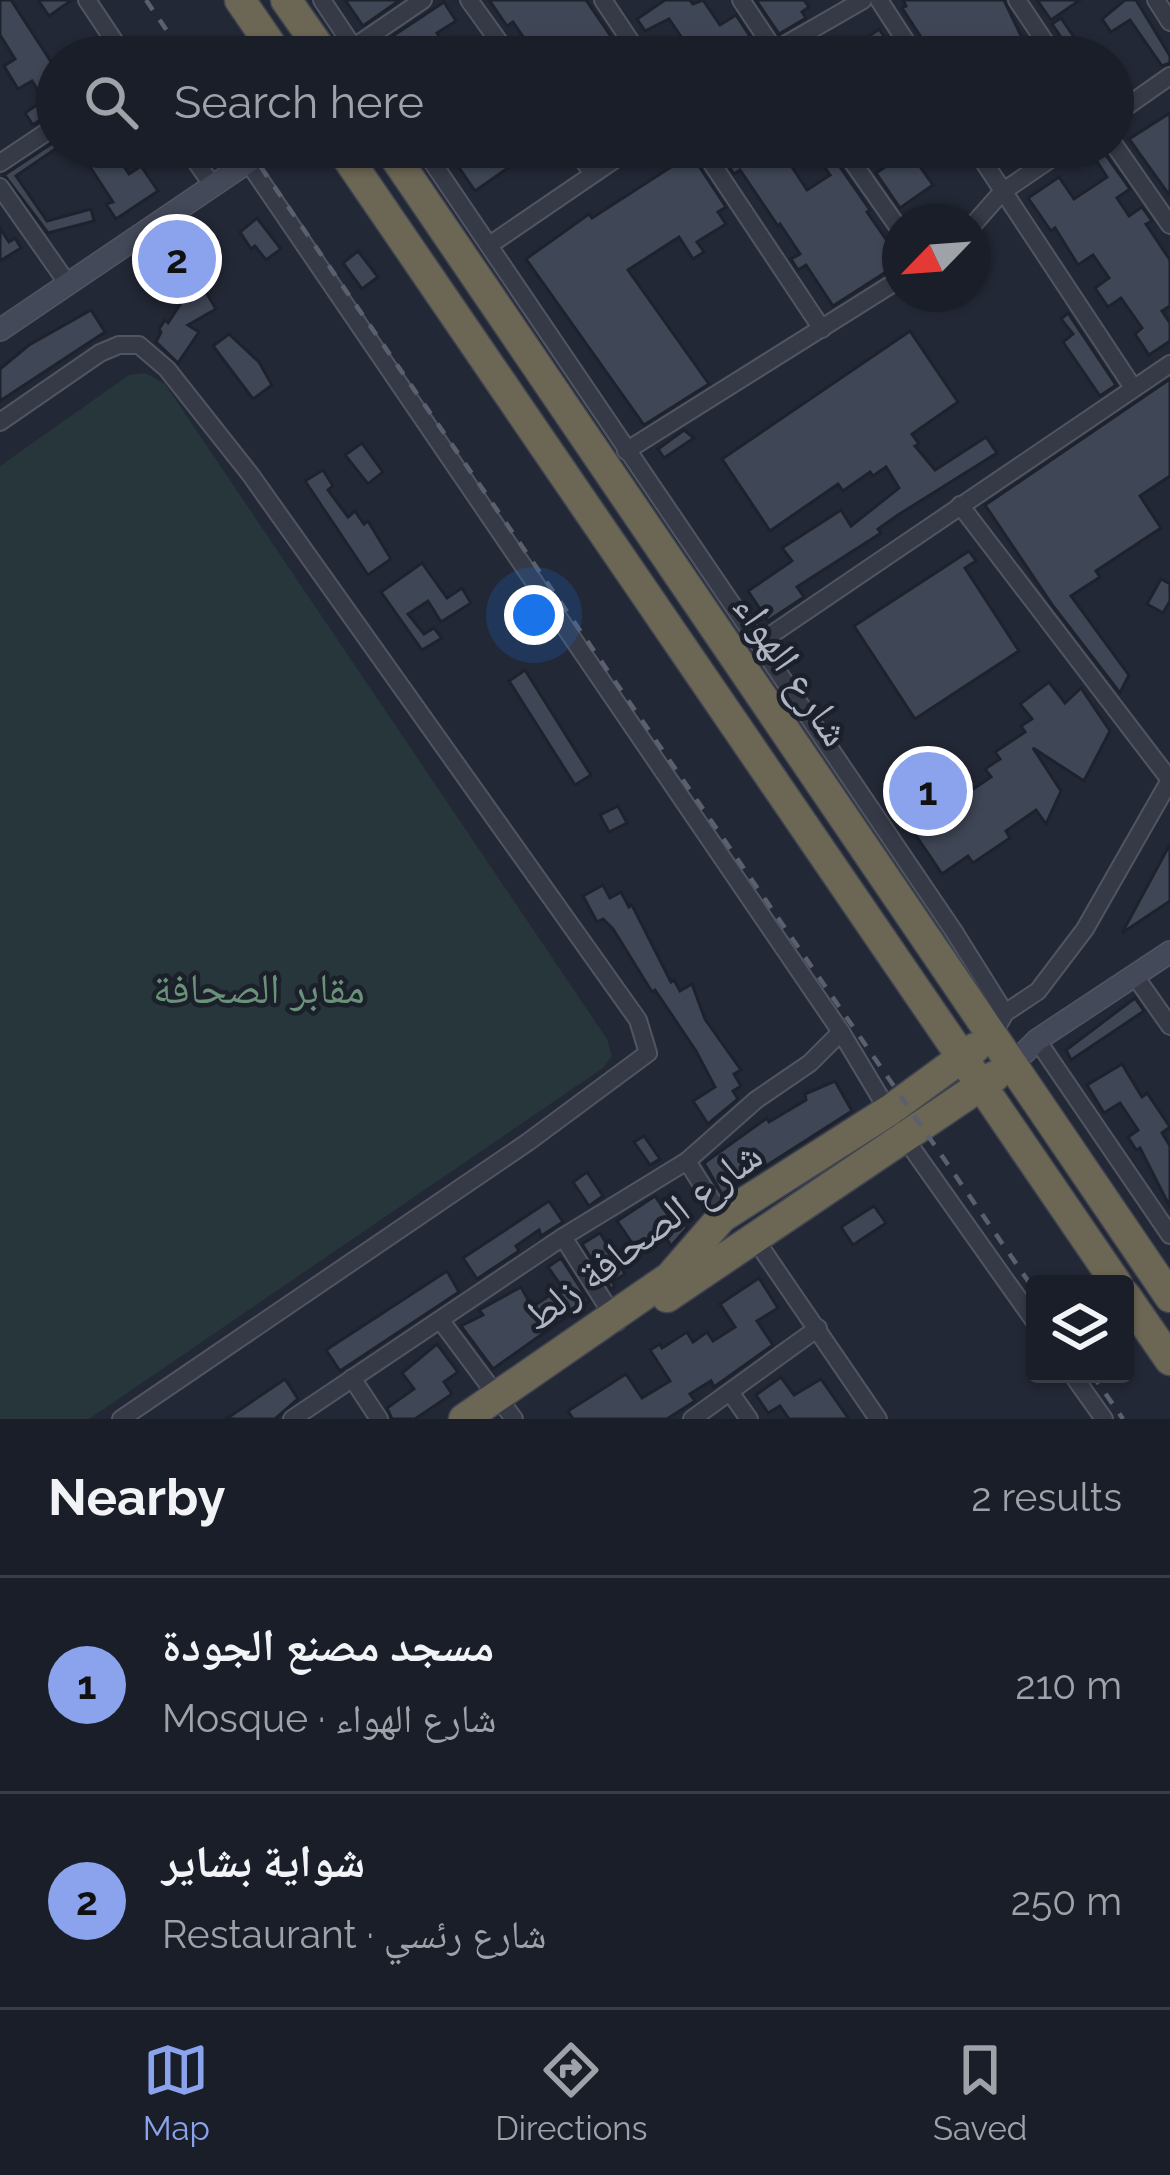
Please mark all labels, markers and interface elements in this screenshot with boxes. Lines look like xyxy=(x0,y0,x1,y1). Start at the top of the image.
search box xyxy=(36,36,1134,168)
icon: search xyxy=(78,69,144,135)
text: Search here xyxy=(174,76,424,129)
north arrow xyxy=(882,204,990,312)
pin: 2 xyxy=(138,214,216,304)
street label: شارع الهواء xyxy=(722,584,861,756)
your location xyxy=(504,585,564,645)
pin: 1 xyxy=(889,746,967,836)
park label: مقابر الصحافة xyxy=(153,964,365,1013)
street label: شارع الصحافة زلط xyxy=(513,1130,772,1343)
map controls xyxy=(1026,1275,1134,1383)
button: layers xyxy=(1026,1275,1134,1383)
text: Nearby xyxy=(48,1467,225,1527)
text: 2 results xyxy=(971,1474,1122,1520)
text: مسجد مصنع الجودة xyxy=(162,1619,494,1672)
text: 1 xyxy=(77,1662,97,1708)
text: 210 m xyxy=(1015,1662,1122,1708)
text: Mosque · شارع الهواء xyxy=(162,1695,496,1741)
text: شواية بشاير xyxy=(162,1835,365,1888)
text: 2 xyxy=(76,1878,98,1924)
text: 250 m xyxy=(1011,1878,1122,1924)
text: Restaurant · شارع رئسي xyxy=(162,1911,546,1957)
tab: Map xyxy=(143,2037,210,2148)
tab: Directions xyxy=(495,2037,648,2148)
tab: Saved xyxy=(933,2037,1027,2148)

